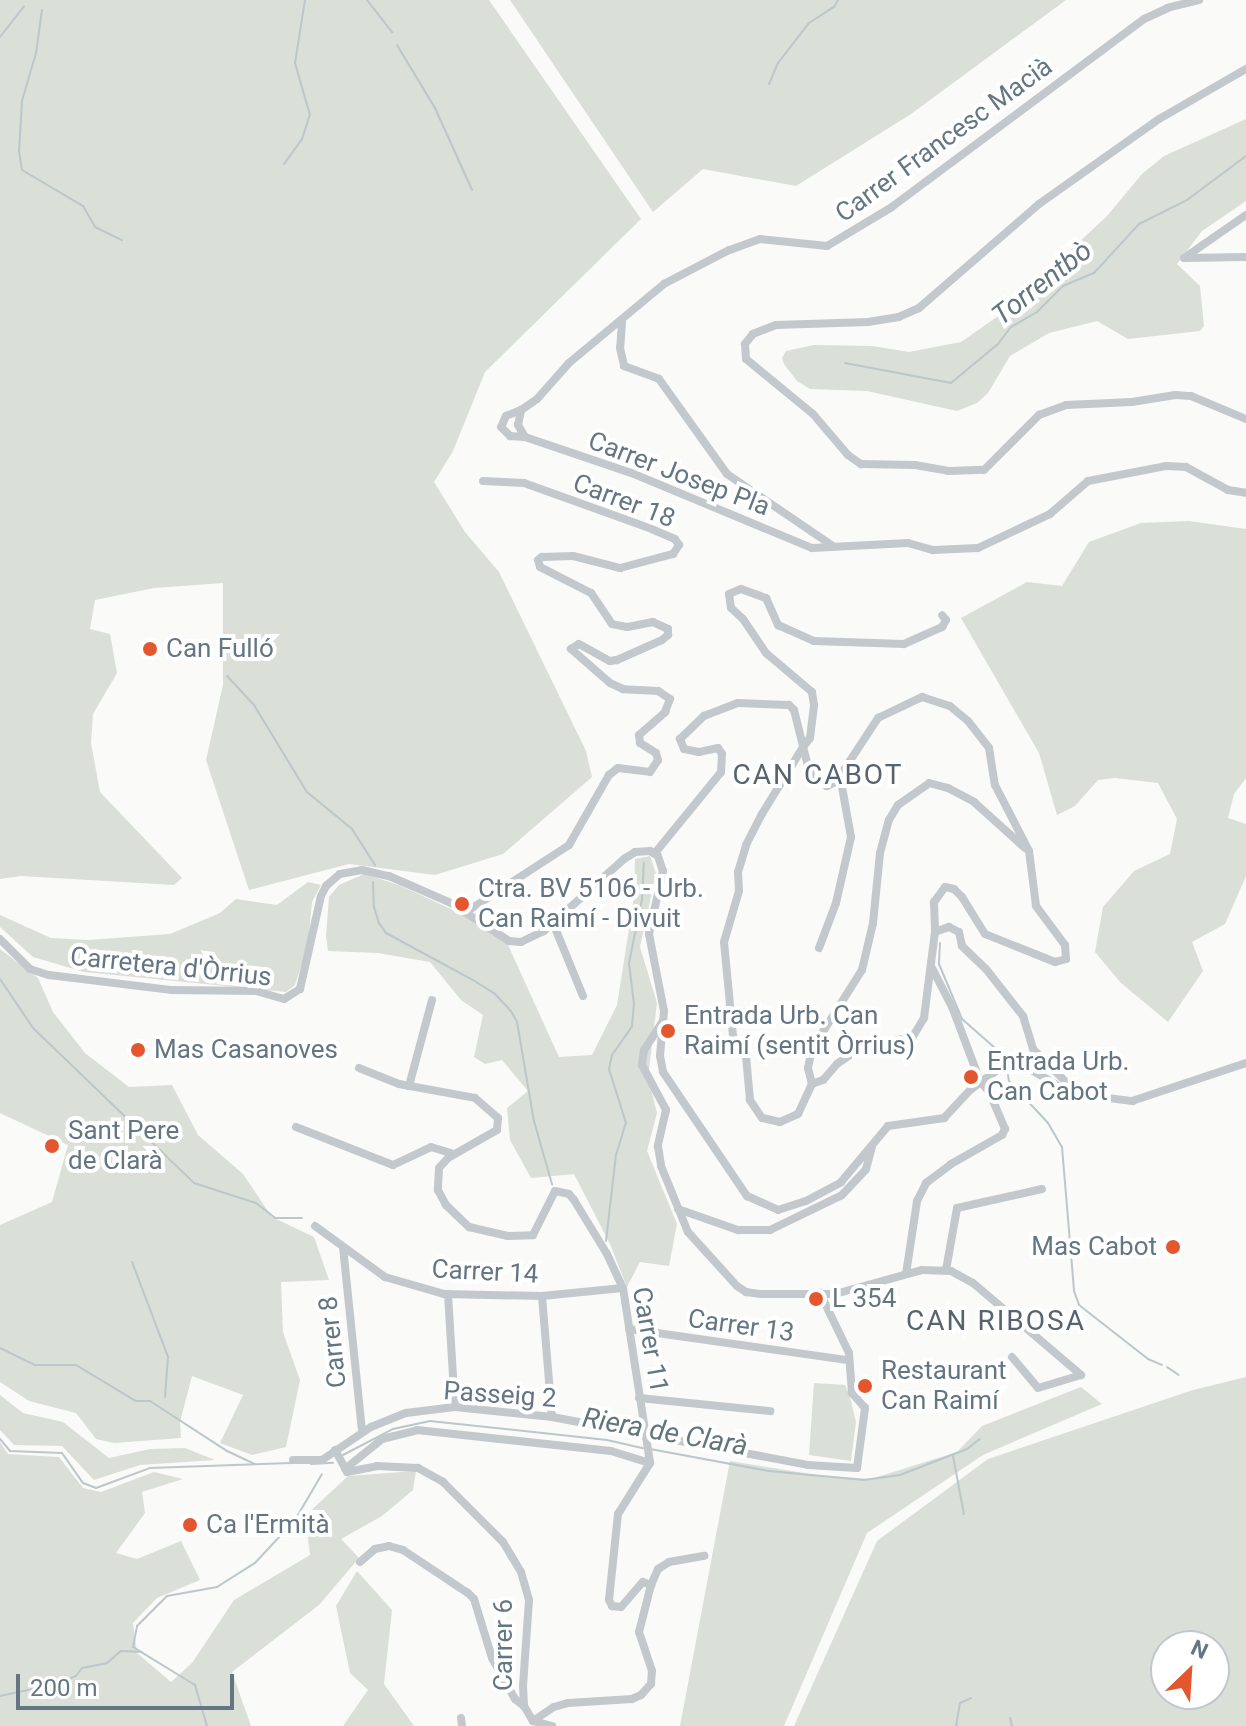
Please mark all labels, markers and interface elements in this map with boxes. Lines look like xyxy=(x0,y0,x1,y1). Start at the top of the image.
street label: Carrer Francesc Macià xyxy=(830,51,1058,229)
water label: Torrentbò xyxy=(985,234,1099,332)
street label: Carrer Josep Pla xyxy=(584,425,774,523)
street label: Carrer 18 xyxy=(569,467,679,535)
place label: Can Fulló xyxy=(166,633,274,665)
marker: Can Fulló xyxy=(141,640,159,658)
district label: CAN CABOT xyxy=(733,758,903,792)
place label: Ctra. BV 5106 - Urb. Can Raimí - Divuit xyxy=(478,873,704,934)
marker: Ctra. BV 5106 - Urb. Can Raimí - Divuit xyxy=(453,895,471,913)
street label: Carretera d'Òrrius xyxy=(69,941,273,993)
place label: Entrada Urb. Can Raimí (sentit Òrrius) xyxy=(684,1000,915,1062)
marker: Entrada Urb. Can Raimí (sentit Òrrius) xyxy=(659,1022,677,1040)
place label: Mas Casanoves xyxy=(154,1034,338,1066)
marker: Mas Casanoves xyxy=(129,1041,147,1059)
place label: Entrada Urb. Can Cabot xyxy=(987,1046,1129,1108)
marker: Entrada Urb. Can Cabot xyxy=(962,1068,980,1086)
place label: Sant Pere de Clarà xyxy=(68,1115,179,1176)
marker: Sant Pere de Clarà xyxy=(43,1137,61,1155)
place label: Mas Cabot xyxy=(1031,1231,1157,1263)
marker: Mas Cabot xyxy=(1164,1238,1182,1256)
street label: Carrer 14 xyxy=(431,1254,539,1290)
place label: L 354 xyxy=(832,1283,896,1315)
street label: Carrer 11 xyxy=(625,1285,675,1395)
marker: L 354 xyxy=(807,1290,825,1308)
street label: Carrer 8 xyxy=(313,1295,353,1389)
street label: Carrer 13 xyxy=(686,1303,796,1349)
district label: CAN RIBOSA xyxy=(906,1304,1086,1338)
place label: Restaurant Can Raimí xyxy=(881,1355,1007,1416)
street label: Passeig 2 xyxy=(443,1375,557,1415)
marker: Restaurant Can Raimí xyxy=(856,1377,874,1395)
water label: Riera de Clarà xyxy=(580,1401,750,1463)
place label: Ca l'Ermità xyxy=(206,1509,330,1541)
marker: Ca l'Ermità xyxy=(181,1516,199,1534)
street label: Carrer 6 xyxy=(488,1599,520,1691)
north arrow xyxy=(1150,1630,1230,1710)
text: N xyxy=(1187,1635,1212,1664)
scale bar xyxy=(20,1658,238,1708)
text: 200 m xyxy=(30,1674,97,1702)

